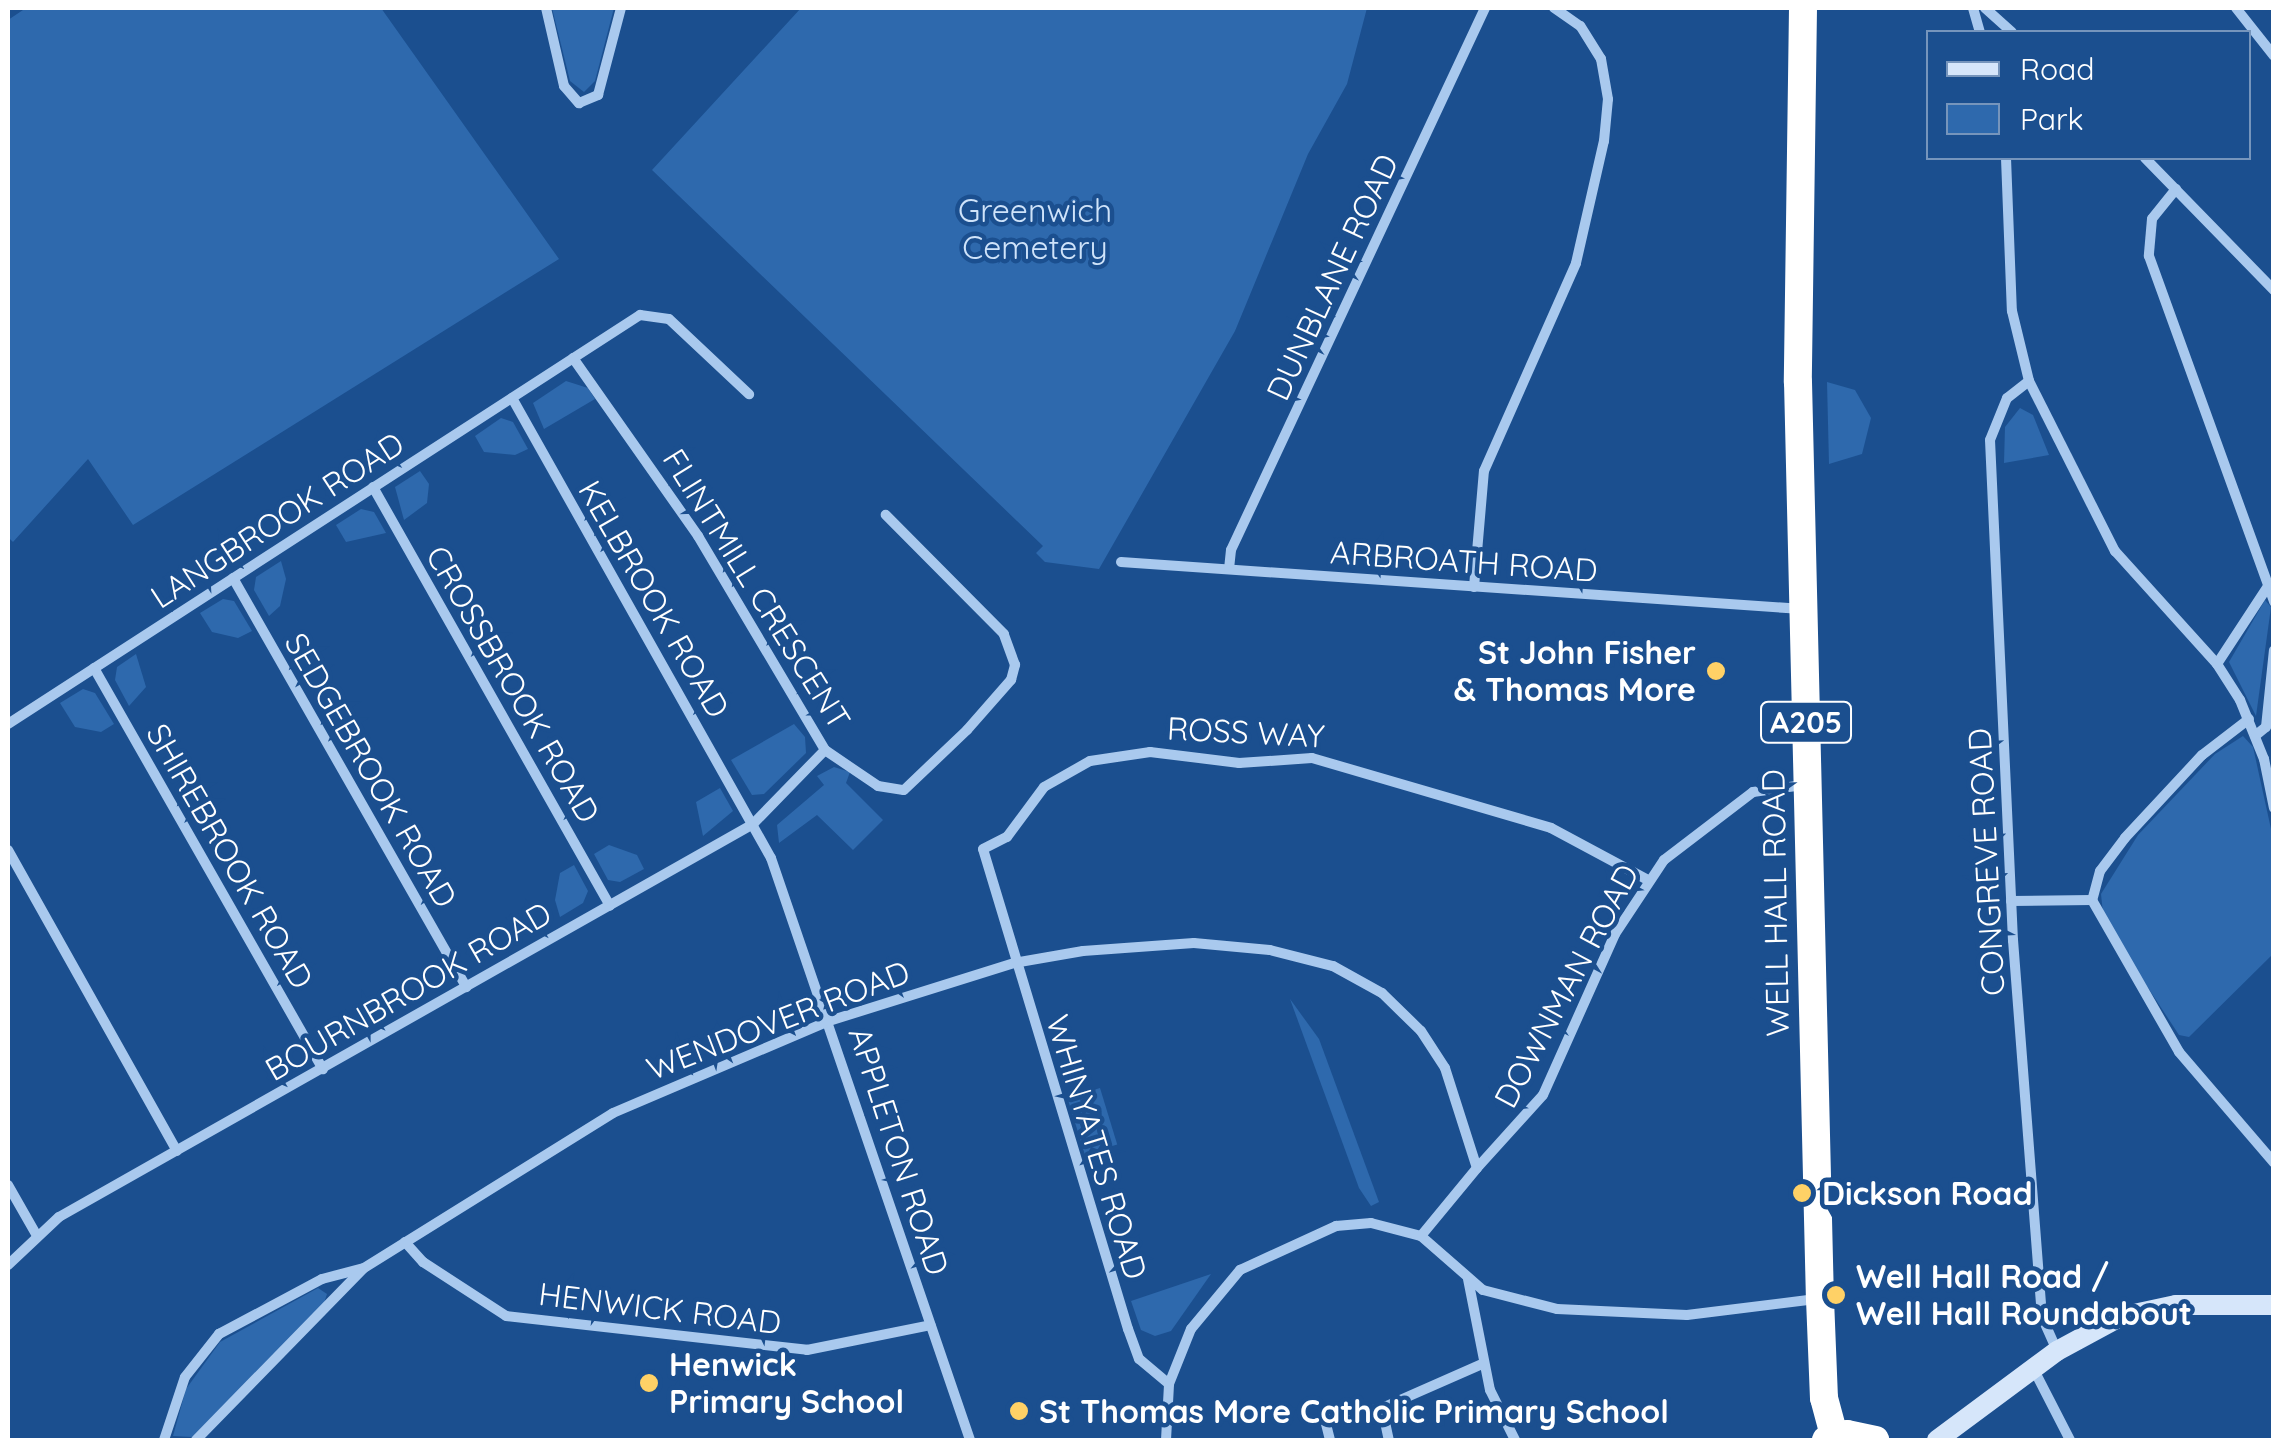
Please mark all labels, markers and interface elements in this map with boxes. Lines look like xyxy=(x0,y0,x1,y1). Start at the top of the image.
legend xyxy=(1926,30,2251,160)
text: Road xyxy=(2020,50,2094,88)
text: Park xyxy=(2020,100,2084,138)
street label: DUNBLANE ROAD xyxy=(1258,148,1406,406)
park label: Greenwich Cemetery xyxy=(958,192,1112,267)
street label: LANGBROOK ROAD xyxy=(143,424,411,616)
street label: FLINTMILL CRESCENT xyxy=(655,442,859,736)
street label: KELBROOK ROAD xyxy=(571,474,737,724)
street label: ARBROATH ROAD xyxy=(1329,533,1599,589)
street label: CROSSBROOK ROAD xyxy=(418,539,608,829)
street label: SEDGEBROOK ROAD xyxy=(277,626,465,914)
place label: St John Fisher & Thomas More xyxy=(1453,634,1696,709)
marker: St John Fisher & Thomas More xyxy=(1705,660,1727,682)
road number: A205 xyxy=(1758,697,1854,747)
street label: ROSS WAY xyxy=(1166,709,1326,755)
street label: SHIREBROOK ROAD xyxy=(139,717,321,995)
street label: CONGREVE ROAD xyxy=(1960,727,2012,997)
street label: WELL HALL ROAD xyxy=(1753,769,1797,1037)
street label: DOWNMAN ROAD xyxy=(1486,858,1646,1114)
street label: BOURNBROOK ROAD xyxy=(258,894,558,1088)
street label: WENDOVER ROAD xyxy=(641,952,915,1088)
street label: WHINYATES ROAD xyxy=(1039,1010,1155,1284)
street label: APPLETON ROAD xyxy=(841,1022,957,1280)
place label: Dickson Road xyxy=(1822,1174,2033,1212)
marker: Dickson Road xyxy=(1791,1182,1813,1204)
place label: Well Hall Road / Well Hall Roundabout xyxy=(1856,1258,2192,1333)
street label: HENWICK ROAD xyxy=(537,1274,783,1342)
marker: Well Hall Road / Well Hall Roundabout xyxy=(1825,1284,1847,1306)
place label: Henwick Primary School xyxy=(669,1346,904,1421)
marker: Henwick Primary School xyxy=(638,1372,660,1394)
place label: St Thomas More Catholic Primary School xyxy=(1039,1392,1669,1430)
marker: St Thomas More Catholic Primary School xyxy=(1008,1400,1030,1422)

